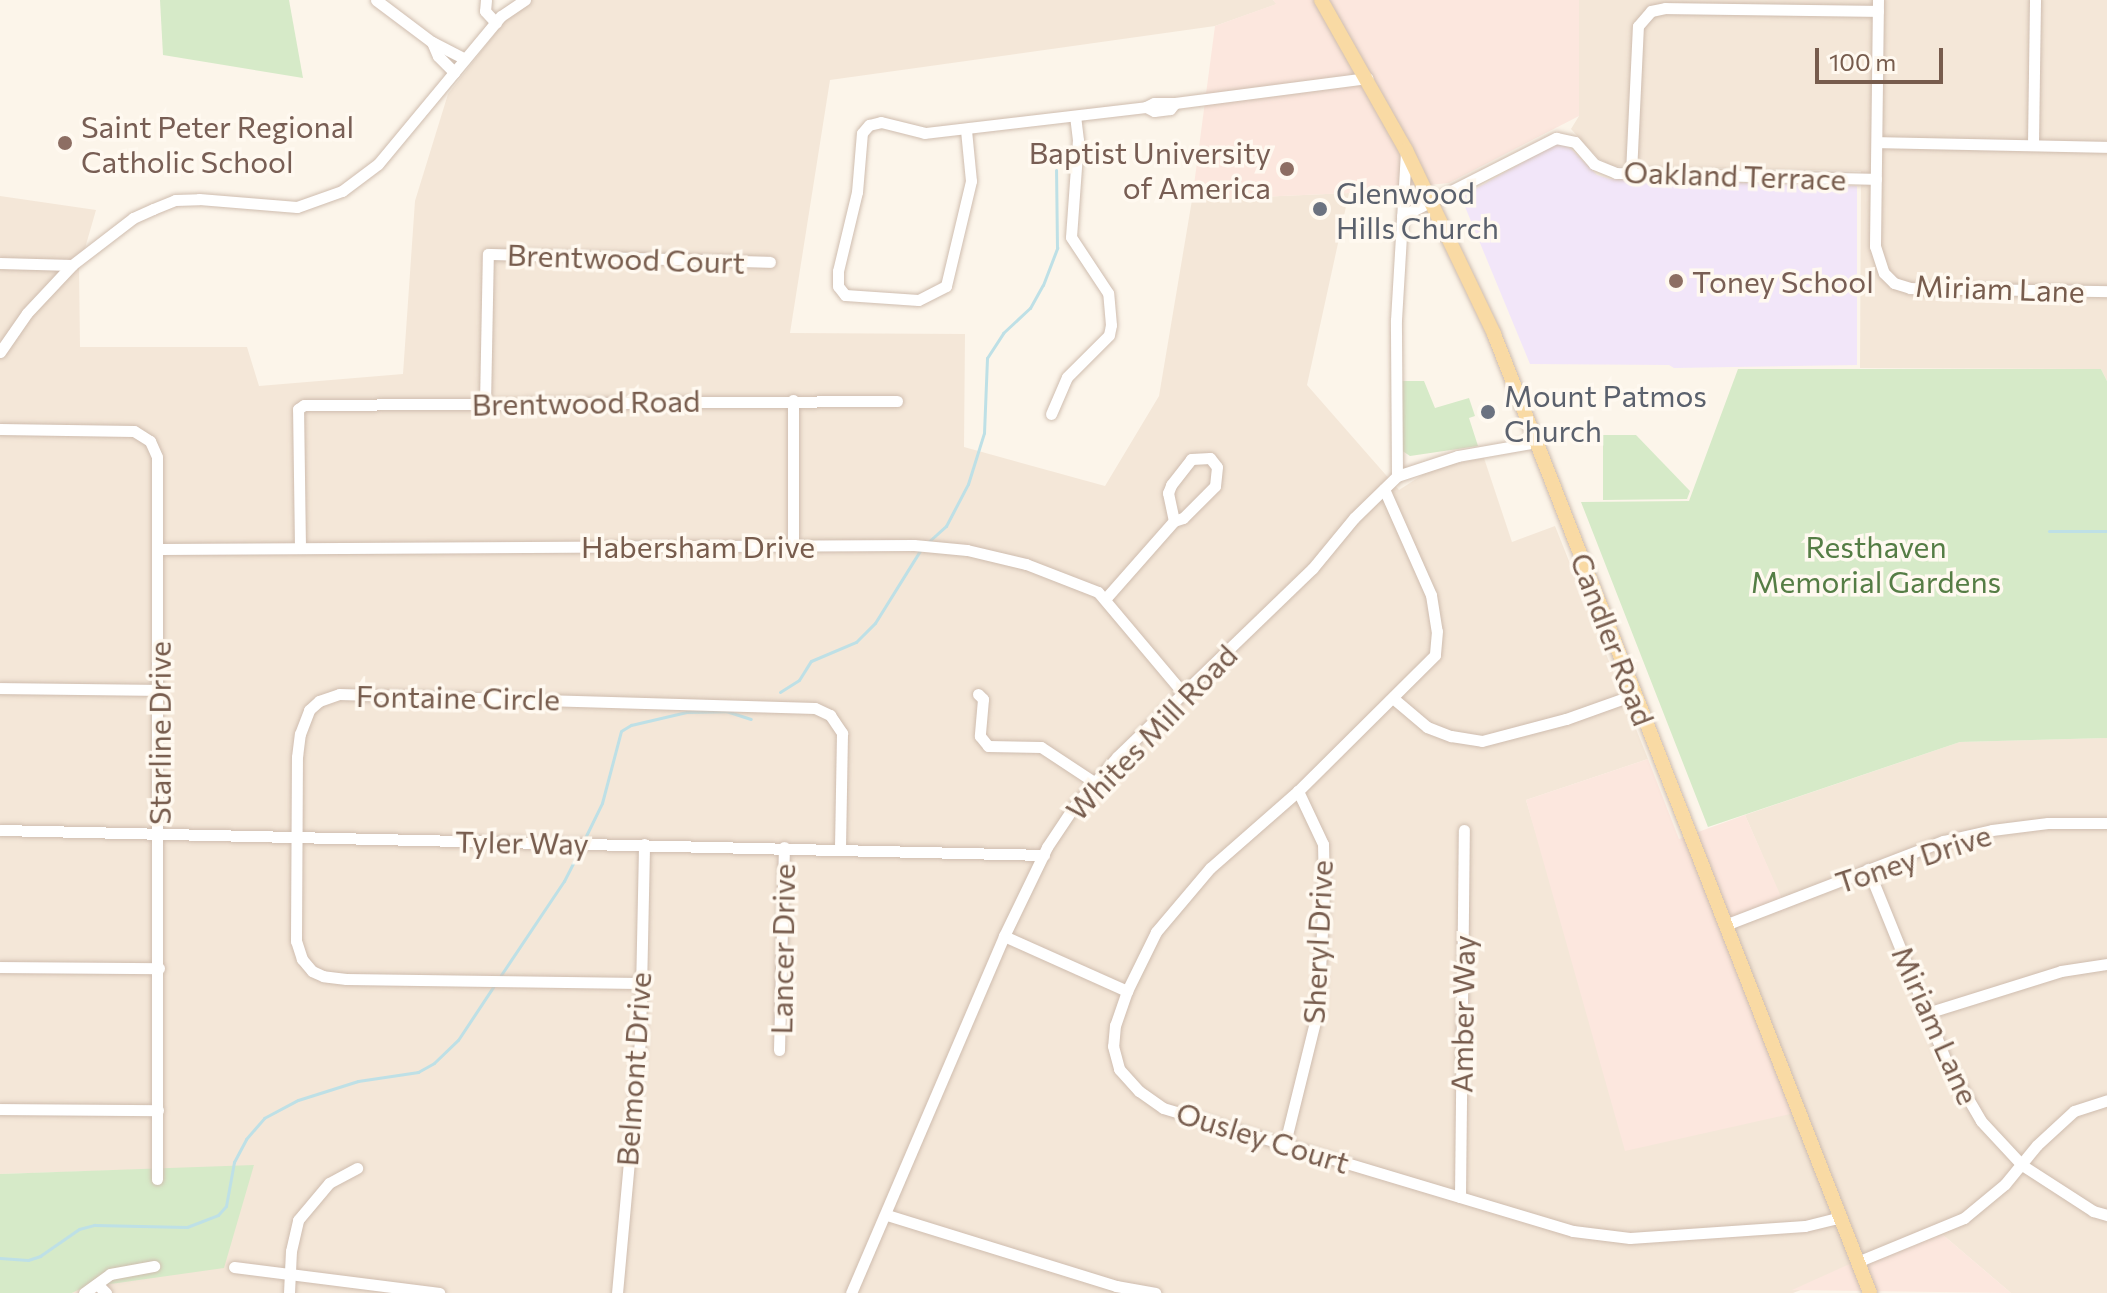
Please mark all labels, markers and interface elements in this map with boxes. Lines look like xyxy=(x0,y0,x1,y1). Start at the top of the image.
scale bar xyxy=(1819,32,1947,82)
text: 100 m xyxy=(1829,47,1896,76)
place label: Saint Peter Regional Catholic School xyxy=(81,108,354,178)
marker: Saint Peter Regional Catholic School xyxy=(56,134,74,152)
place label: Baptist University of America xyxy=(1029,134,1271,204)
street label: Oakland Terrace xyxy=(1623,153,1847,197)
marker: Baptist University of America xyxy=(1278,160,1296,178)
place label: Glenwood Hills Church xyxy=(1336,174,1499,244)
marker: Glenwood Hills Church xyxy=(1311,200,1329,218)
street label: Brentwood Court xyxy=(506,236,746,280)
place label: Toney School xyxy=(1692,263,1874,299)
street label: Miriam Lane xyxy=(1915,267,2085,309)
marker: Toney School xyxy=(1667,272,1685,290)
place label: Mount Patmos Church xyxy=(1504,377,1707,448)
street label: Brentwood Road xyxy=(471,382,701,422)
marker: Mount Patmos Church xyxy=(1479,403,1497,421)
street label: Habersham Drive xyxy=(581,528,815,564)
park label: Resthaven Memorial Gardens xyxy=(1751,528,2001,598)
street label: Candler Road xyxy=(1564,548,1662,730)
street label: Whites Mill Road xyxy=(1058,637,1244,827)
street label: Starline Drive xyxy=(141,641,177,825)
street label: Fontaine Circle xyxy=(356,677,560,717)
street label: Toney Drive xyxy=(1831,816,1995,900)
street label: Tyler Way xyxy=(455,823,589,861)
street label: Sheryl Drive xyxy=(1295,859,1339,1025)
street label: Lancer Drive xyxy=(763,863,801,1035)
street label: Amber Way xyxy=(1443,935,1481,1093)
street label: Miriam Lane xyxy=(1885,940,1987,1110)
street label: Belmont Drive xyxy=(608,971,658,1167)
street label: Ousley Court xyxy=(1172,1094,1354,1180)

